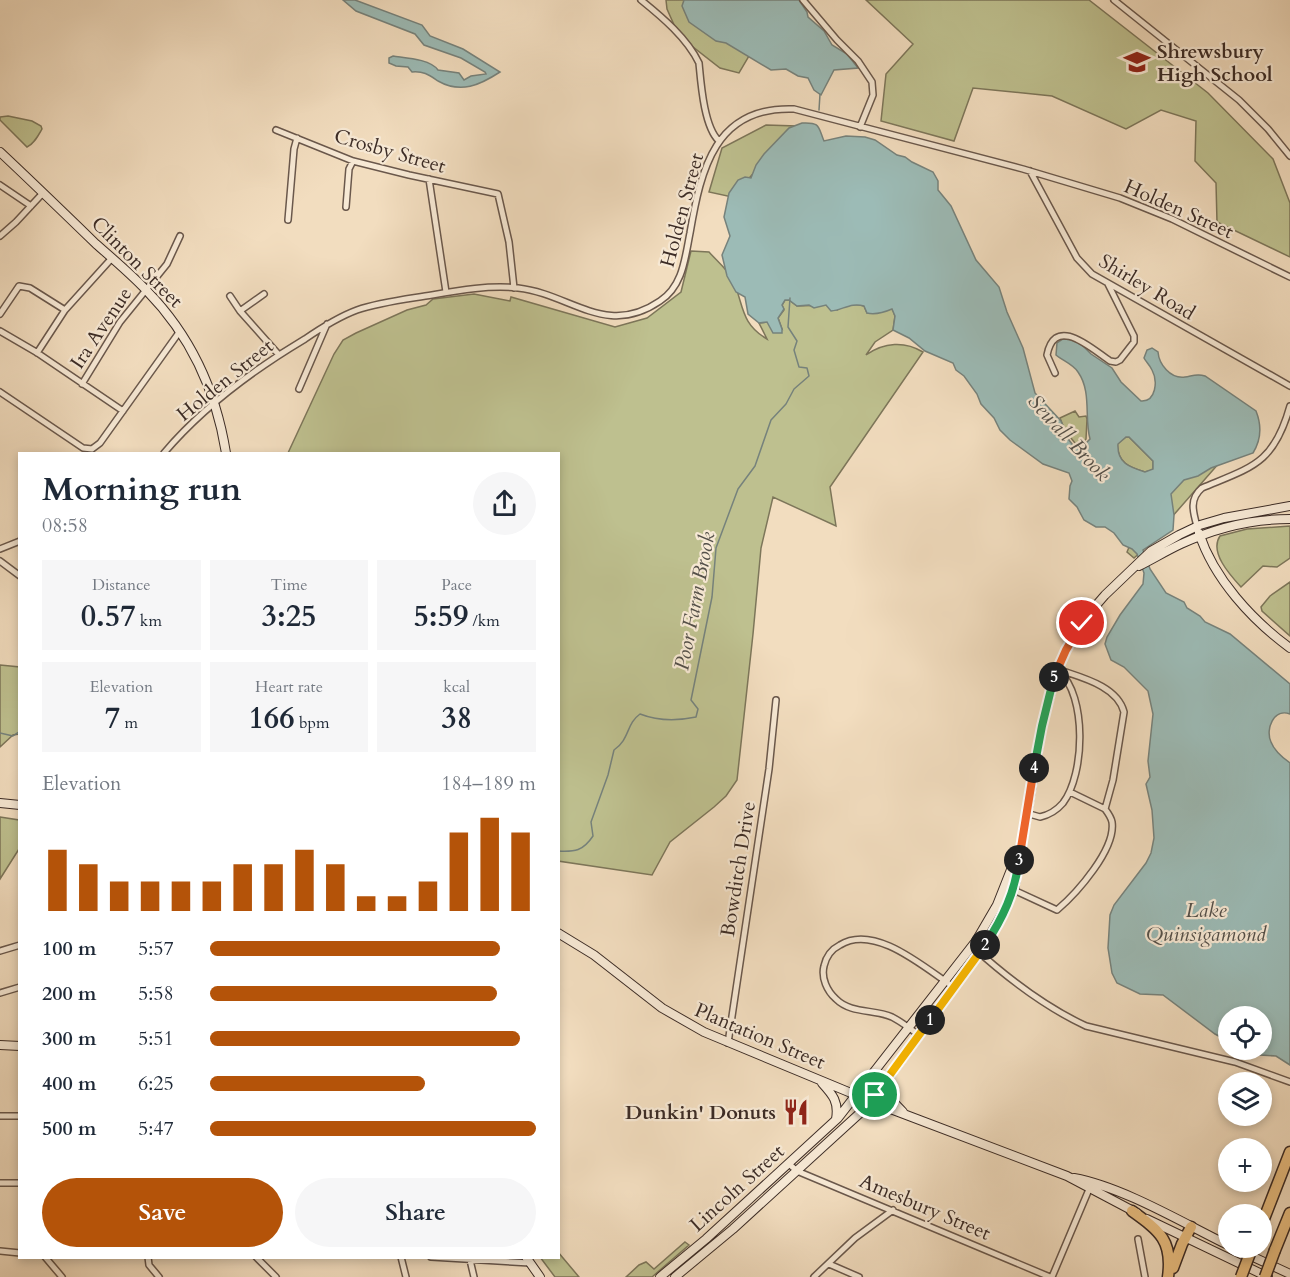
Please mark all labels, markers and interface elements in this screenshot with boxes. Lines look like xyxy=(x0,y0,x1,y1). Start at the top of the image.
place label: Shrewsbury High School xyxy=(1157,38,1273,88)
school or university icon: Shrewsbury High School xyxy=(1122,47,1152,77)
street label: Crosby Street xyxy=(331,122,450,180)
street label: Holden Street xyxy=(654,149,710,270)
street label: Holden Street xyxy=(1120,173,1239,245)
street label: Clinton Street xyxy=(85,210,189,314)
street label: Shirley Road xyxy=(1094,248,1201,327)
street label: Ira Avenue xyxy=(64,282,138,374)
street label: Holden Street xyxy=(171,332,280,427)
water label: Sewall Brook xyxy=(1021,388,1117,488)
text: Morning run xyxy=(42,467,242,512)
button: share xyxy=(473,472,536,535)
text: 08:58 xyxy=(42,512,88,539)
water label: Poor Farm Brook xyxy=(667,529,723,673)
text: Distance xyxy=(92,574,151,596)
text: Time xyxy=(270,574,308,596)
text: Pace xyxy=(441,574,472,596)
text: 0.57 xyxy=(81,596,136,637)
text: 3:25 xyxy=(262,596,316,637)
text: 5:59 xyxy=(413,596,468,637)
pin xyxy=(1056,597,1107,648)
icon: check xyxy=(1065,606,1098,639)
text: km xyxy=(136,610,162,632)
text: /km xyxy=(468,610,500,632)
pin: 5 xyxy=(1039,662,1069,692)
text: 5 xyxy=(1050,666,1058,688)
text: Elevation xyxy=(90,676,153,698)
text: Heart rate xyxy=(255,676,323,698)
text: kcal xyxy=(443,676,470,698)
text: 7 xyxy=(105,698,120,739)
text: 166 xyxy=(248,698,295,739)
text: 38 xyxy=(441,698,472,739)
text: m xyxy=(120,712,138,734)
text: bpm xyxy=(295,712,330,734)
pin: 4 xyxy=(1019,753,1049,783)
text: 4 xyxy=(1030,757,1038,779)
text: Elevation xyxy=(42,770,121,797)
text: 184–189 m xyxy=(441,770,536,797)
street label: Bowditch Drive xyxy=(714,799,762,939)
pin: 3 xyxy=(1004,845,1034,875)
text: 3 xyxy=(1015,849,1023,871)
water label: Lake Quinsigamond xyxy=(1146,896,1267,949)
pin: 2 xyxy=(970,930,1000,960)
text: 2 xyxy=(981,934,989,956)
text: 100 m xyxy=(42,935,97,962)
text: 5:57 xyxy=(138,935,174,962)
text: 200 m xyxy=(42,980,97,1007)
text: 5:58 xyxy=(138,980,174,1007)
street label: Plantation Street xyxy=(691,996,830,1076)
pin: 1 xyxy=(915,1005,945,1035)
map controls xyxy=(1218,1006,1272,1258)
button: locate xyxy=(1218,1006,1272,1060)
text: 1 xyxy=(926,1009,934,1031)
text: 300 m xyxy=(42,1025,97,1052)
text: 5:51 xyxy=(138,1025,174,1052)
pin xyxy=(849,1069,900,1120)
text: 400 m xyxy=(42,1070,97,1097)
text: 6:25 xyxy=(138,1070,174,1097)
button: layers xyxy=(1218,1072,1272,1126)
icon: arrive xyxy=(858,1078,891,1111)
restaurant icon: Dunkin' Donuts xyxy=(781,1097,811,1127)
place label: Dunkin' Donuts xyxy=(625,1099,776,1126)
text: 500 m xyxy=(42,1115,97,1142)
text: 5:47 xyxy=(138,1115,174,1142)
street label: Lincoln Street xyxy=(684,1138,791,1238)
button: + xyxy=(1218,1138,1272,1192)
street label: Amesbury Street xyxy=(855,1167,995,1247)
button: Save xyxy=(42,1178,283,1247)
button: Share xyxy=(295,1178,536,1247)
button: − xyxy=(1218,1204,1272,1258)

